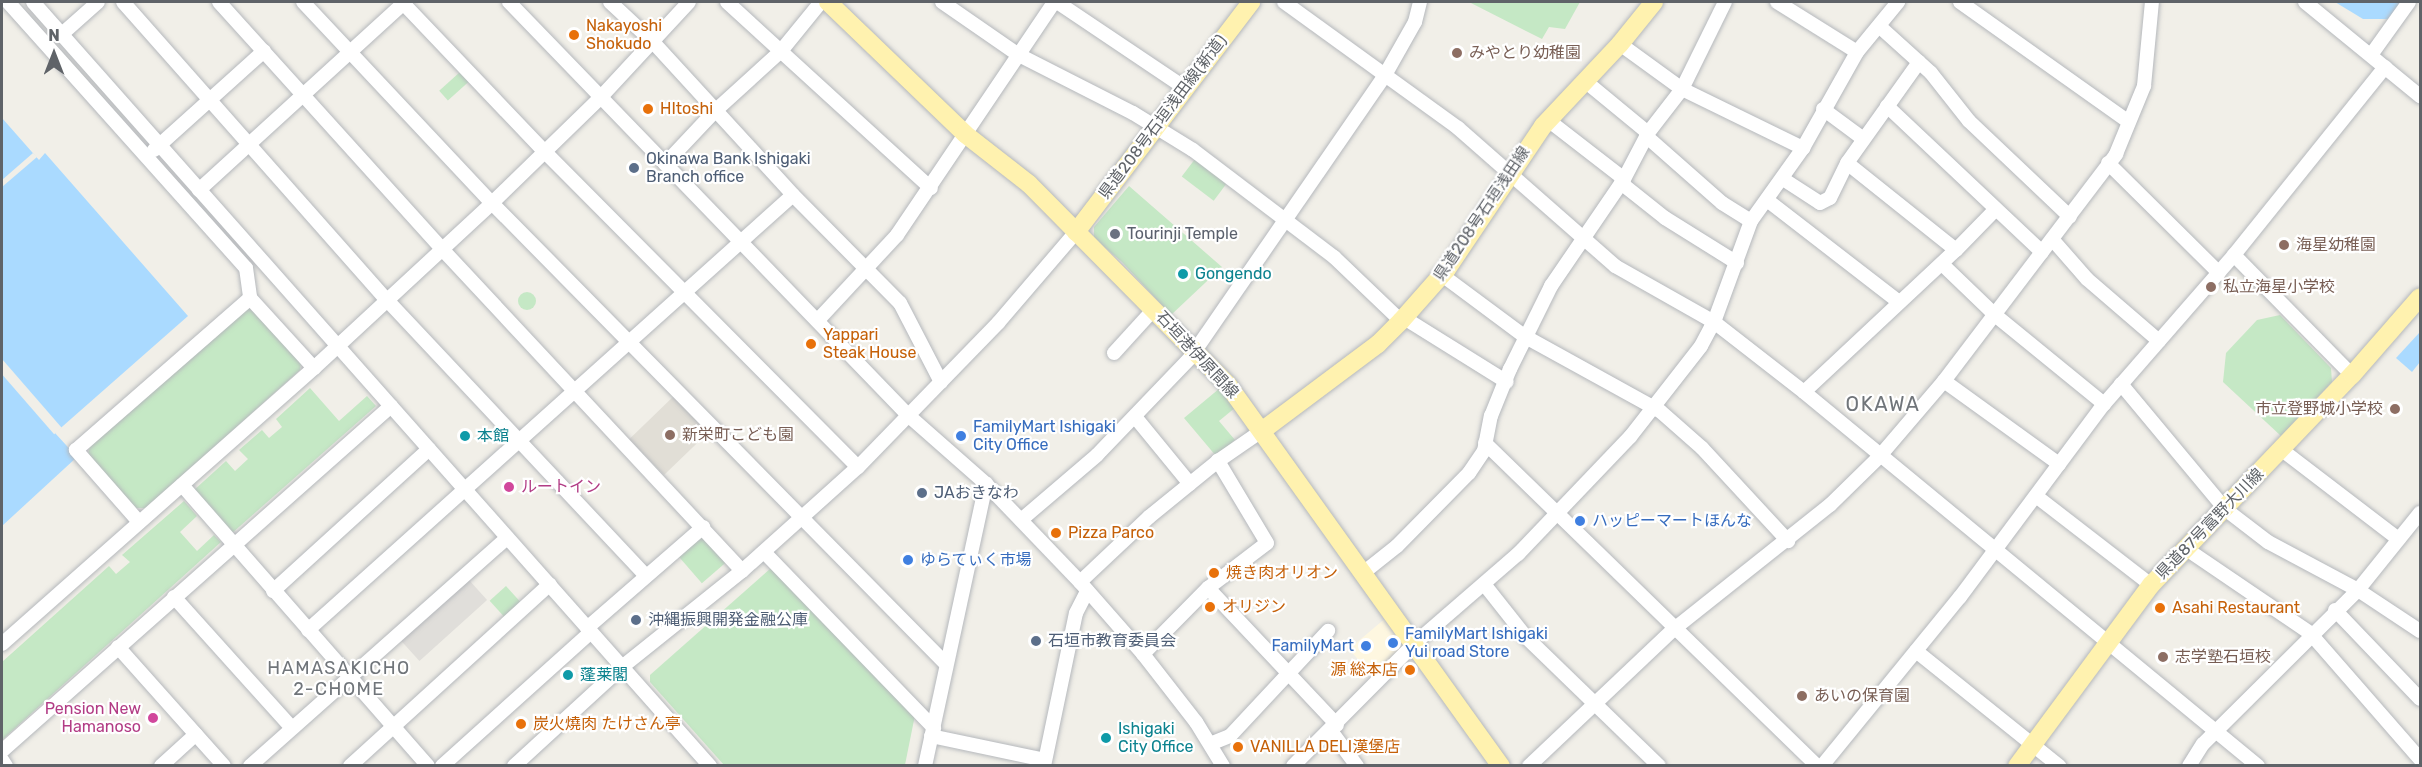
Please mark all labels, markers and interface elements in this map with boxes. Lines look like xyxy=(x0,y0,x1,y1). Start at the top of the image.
place label: Nakayoshi Shokudo xyxy=(586,16,662,54)
north arrow xyxy=(24,24,84,84)
text: N xyxy=(48,26,60,45)
marker: Nakayoshi Shokudo xyxy=(567,28,581,42)
street label: 県道208号石垣浅田線(新道) xyxy=(1095,31,1231,203)
place label: みやとり幼稚園 xyxy=(1469,43,1581,63)
marker: みやとり幼稚園 xyxy=(1450,46,1464,60)
place label: HItoshi xyxy=(660,99,713,119)
marker: HItoshi xyxy=(641,102,655,116)
street label: 県道208号石垣浅田線 xyxy=(1430,143,1534,285)
place label: Okinawa Bank Ishigaki Branch office xyxy=(646,149,811,187)
marker: Okinawa Bank Ishigaki Branch office xyxy=(627,161,641,175)
place label: Tourinji Temple xyxy=(1127,224,1238,244)
marker: Tourinji Temple xyxy=(1108,227,1122,241)
place label: 海星幼稚園 xyxy=(2296,235,2376,255)
marker: 海星幼稚園 xyxy=(2277,238,2291,252)
place label: Gongendo xyxy=(1195,264,1272,284)
marker: Gongendo xyxy=(1176,267,1190,281)
place label: 私立海星小学校 xyxy=(2223,277,2335,297)
marker: 私立海星小学校 xyxy=(2204,280,2218,294)
street label: 石垣港伊原間線 xyxy=(1152,307,1242,403)
place label: Yappari Steak House xyxy=(823,325,917,363)
marker: Yappari Steak House xyxy=(804,337,818,351)
district label: OKAWA xyxy=(1846,392,1920,416)
place label: 市立登野城小学校 xyxy=(2255,399,2383,419)
marker: 市立登野城小学校 xyxy=(2388,402,2402,416)
place label: FamilyMart Ishigaki City Office xyxy=(973,417,1116,455)
place label: 新栄町こども園 xyxy=(682,425,794,445)
place label: 本館 xyxy=(477,426,509,446)
marker: 新栄町こども園 xyxy=(663,428,677,442)
marker: 本館 xyxy=(458,429,472,443)
marker: FamilyMart Ishigaki City Office xyxy=(954,429,968,443)
street label: 県道87号富野大川線 xyxy=(2152,465,2268,583)
place label: ルートイン xyxy=(521,477,601,497)
marker: ルートイン xyxy=(502,480,516,494)
place label: JAおきなわ xyxy=(934,483,1019,503)
marker: JAおきなわ xyxy=(915,486,929,500)
place label: ハッピーマートほんな xyxy=(1592,511,1752,531)
marker: ハッピーマートほんな xyxy=(1573,514,1587,528)
place label: Pizza Parco xyxy=(1068,523,1154,543)
marker: Pizza Parco xyxy=(1049,526,1063,540)
place label: ゆらてぃく市場 xyxy=(920,550,1032,570)
marker: ゆらてぃく市場 xyxy=(901,553,915,567)
place label: 焼き肉オリオン xyxy=(1226,563,1338,583)
marker: 焼き肉オリオン xyxy=(1207,566,1221,580)
place label: オリジン xyxy=(1222,597,1286,617)
place label: Asahi Restaurant xyxy=(2172,598,2300,618)
marker: オリジン xyxy=(1203,600,1217,614)
marker: Asahi Restaurant xyxy=(2153,601,2167,615)
place label: 沖縄振興開発金融公庫 xyxy=(648,610,808,630)
marker: 沖縄振興開発金融公庫 xyxy=(629,613,643,627)
place label: FamilyMart Ishigaki Yui road Store xyxy=(1405,624,1548,662)
place label: 石垣市教育委員会 xyxy=(1048,631,1176,651)
marker: 石垣市教育委員会 xyxy=(1029,634,1043,648)
place label: FamilyMart xyxy=(1272,636,1354,656)
marker: FamilyMart Ishigaki Yui road Store xyxy=(1386,636,1400,650)
marker: FamilyMart xyxy=(1359,639,1373,653)
place label: 志学塾石垣校 xyxy=(2175,647,2271,667)
marker: 志学塾石垣校 xyxy=(2156,650,2170,664)
district label: HAMASAKICHO 2-CHOME xyxy=(267,658,411,700)
place label: 源 総本店 xyxy=(1330,660,1398,680)
marker: 源 総本店 xyxy=(1403,663,1417,677)
place label: 蓬莱閣 xyxy=(580,665,628,685)
marker: 蓬莱閣 xyxy=(561,668,575,682)
place label: あいの保育園 xyxy=(1814,686,1910,706)
marker: あいの保育園 xyxy=(1795,689,1809,703)
place label: Pension New Hamanoso xyxy=(45,699,141,737)
marker: Pension New Hamanoso xyxy=(146,711,160,725)
place label: 炭火燒肉 たけさん亭 xyxy=(533,714,681,734)
marker: 炭火燒肉 たけさん亭 xyxy=(514,717,528,731)
place label: Ishigaki City Office xyxy=(1118,719,1194,757)
marker: Ishigaki City Office xyxy=(1099,731,1113,745)
place label: VANILLA DELI漢堡店 xyxy=(1250,737,1401,757)
marker: VANILLA DELI漢堡店 xyxy=(1231,740,1245,754)

